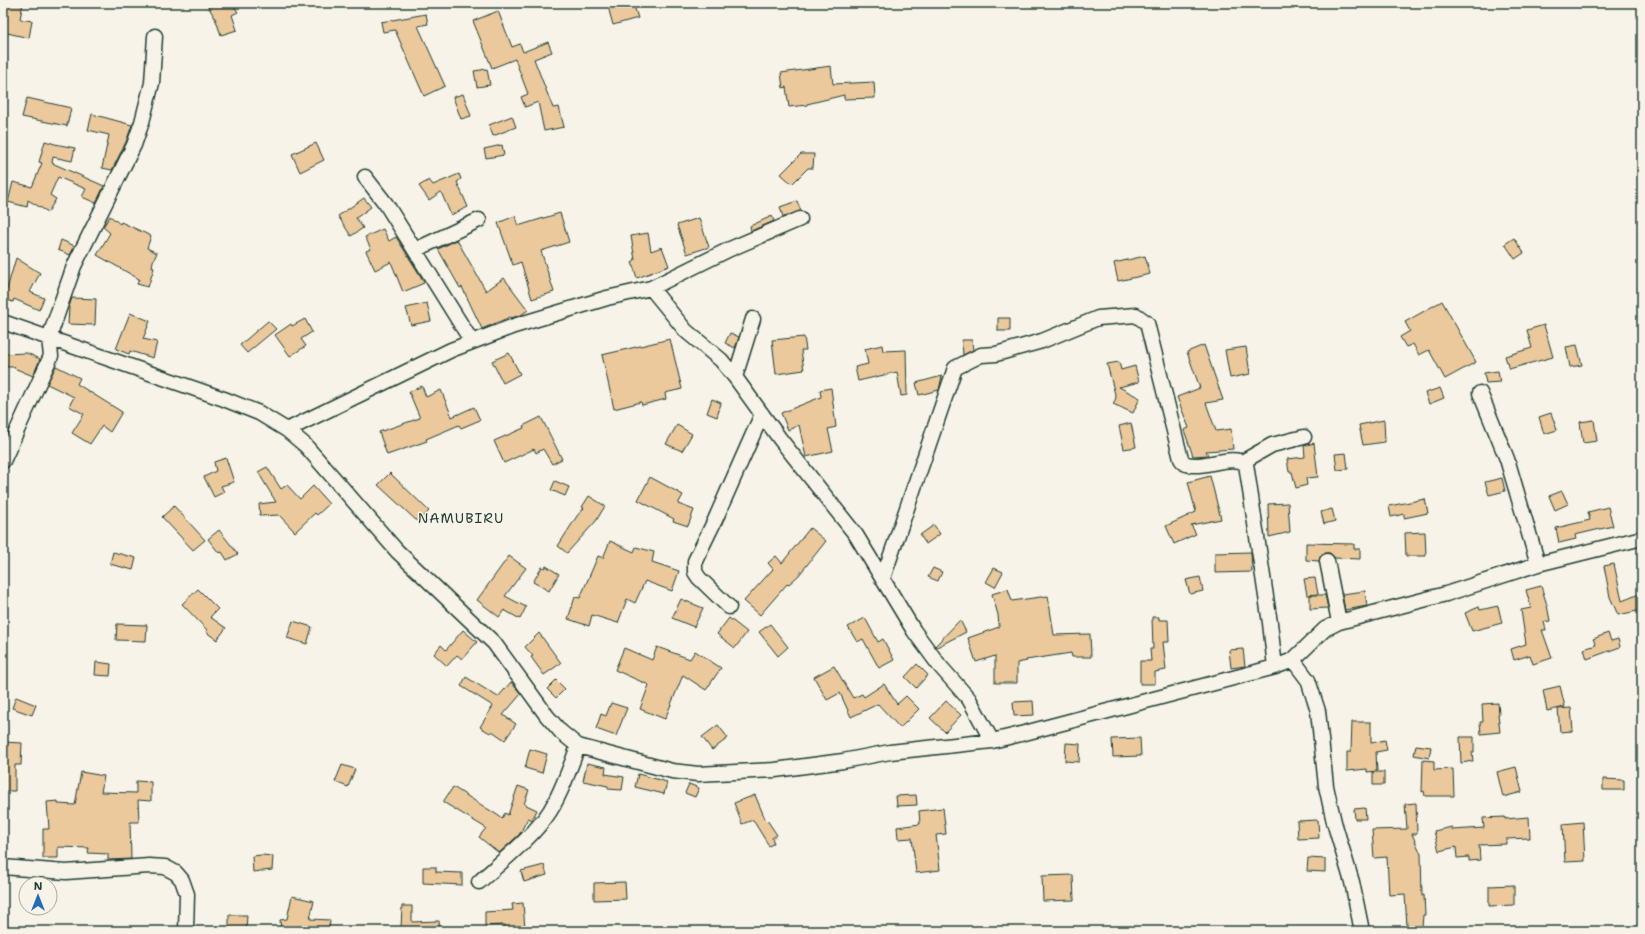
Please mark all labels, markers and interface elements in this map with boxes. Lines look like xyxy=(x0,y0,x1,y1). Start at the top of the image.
district label: NAMUBIRU xyxy=(418,509,504,527)
north arrow xyxy=(18,876,58,916)
text: N xyxy=(34,879,43,894)

